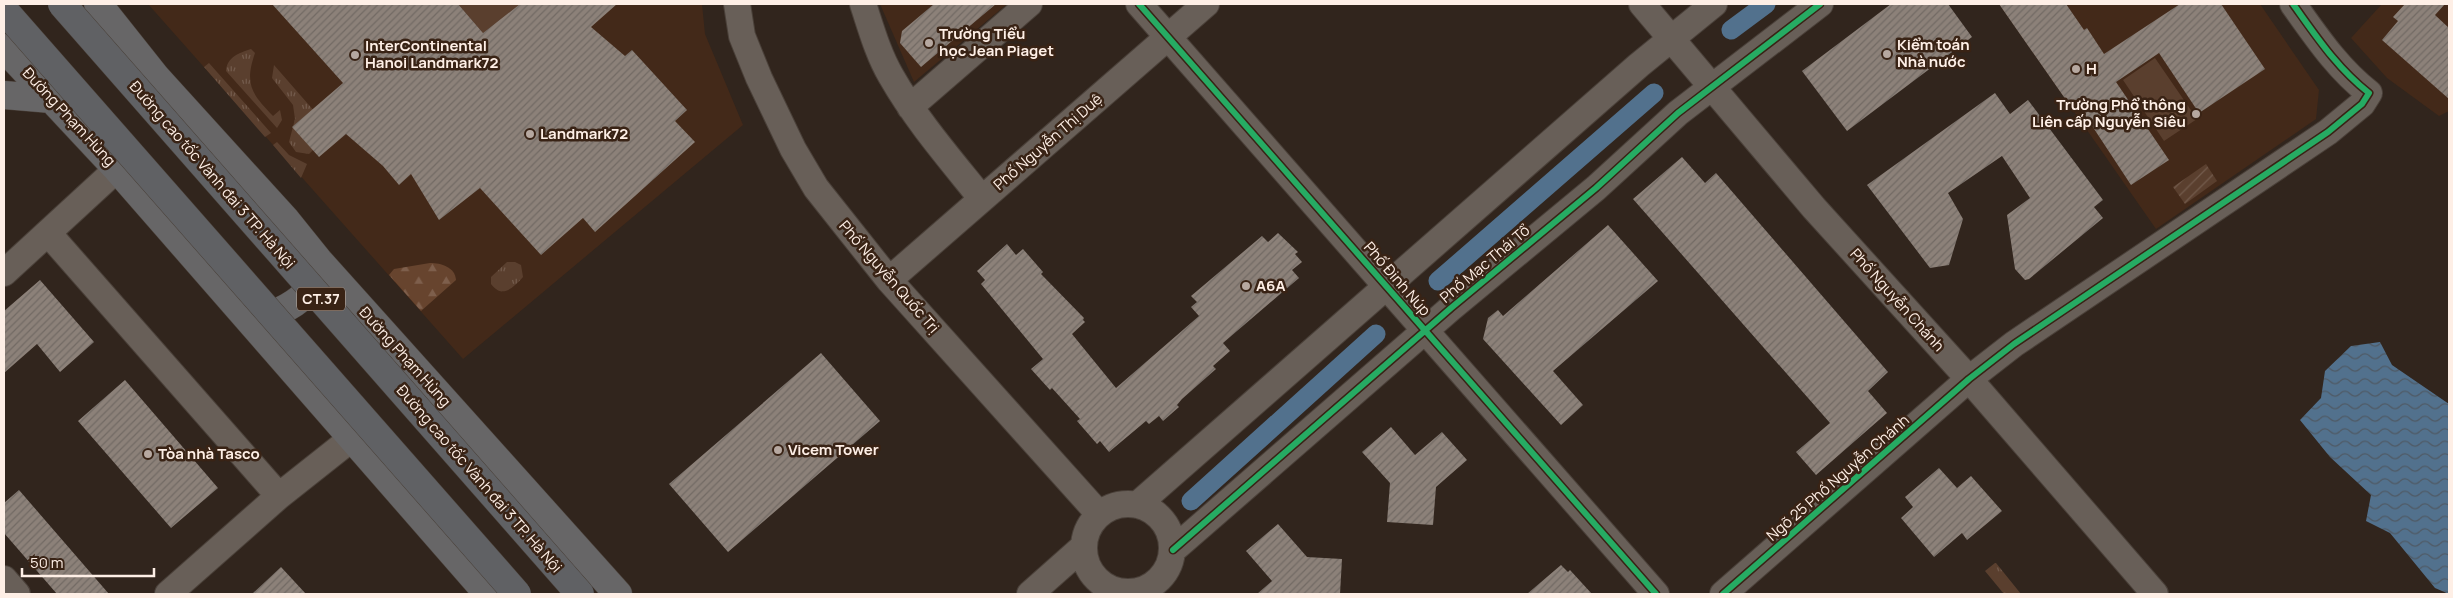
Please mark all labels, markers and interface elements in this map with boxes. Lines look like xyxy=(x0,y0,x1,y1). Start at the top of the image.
place label: Trường Tiểu học Jean Piaget xyxy=(939,23,1054,61)
place label: Kiểm toán Nhà nước xyxy=(1897,34,1970,72)
place label: InterContinental Hanoi Landmark72 xyxy=(365,35,499,73)
marker: Trường Tiểu học Jean Piaget xyxy=(923,37,935,49)
marker: Kiểm toán Nhà nước xyxy=(1881,48,1893,60)
marker: InterContinental Hanoi Landmark72 xyxy=(349,49,361,61)
place label: H xyxy=(2086,58,2097,79)
street label: Đường Phạm Hùng xyxy=(18,63,121,171)
marker: H xyxy=(2070,63,2082,75)
street label: Đường cao tốc Vành đai 3 TP. Hà Nội xyxy=(125,76,300,273)
street label: Phố Nguyễn Thị Duệ xyxy=(989,88,1107,195)
place label: Trường Phổ thông Liên cấp Nguyễn Siêu xyxy=(2032,94,2186,132)
marker: Trường Phổ thông Liên cấp Nguyễn Siêu xyxy=(2190,108,2202,120)
place label: Landmark72 xyxy=(540,123,628,144)
marker: Landmark72 xyxy=(524,128,536,140)
street label: Phố Nguyễn Quốc Trị xyxy=(835,216,944,338)
street label: Phố Mạc Thái Tổ xyxy=(1435,220,1534,307)
street label: Phố Đinh Núp xyxy=(1359,237,1436,320)
street label: Phố Nguyễn Chánh xyxy=(1845,244,1949,356)
place label: A6A xyxy=(1256,275,1285,296)
marker: A6A xyxy=(1240,280,1252,292)
road number: CT.37 xyxy=(297,288,345,310)
street label: Đường Phạm Hùng xyxy=(355,302,456,411)
street label: Đường cao tốc Vành đai 3 TP. Hà Nội xyxy=(392,380,567,577)
street label: Ngõ 25 Phố Nguyễn Chánh xyxy=(1762,410,1914,546)
place label: Vicem Tower xyxy=(788,439,879,460)
place label: Tòa nhà Tasco xyxy=(158,443,260,464)
marker: Vicem Tower xyxy=(772,444,784,456)
marker: Tòa nhà Tasco xyxy=(142,448,154,460)
scale bar xyxy=(22,546,155,578)
text: 50 m xyxy=(30,552,64,573)

